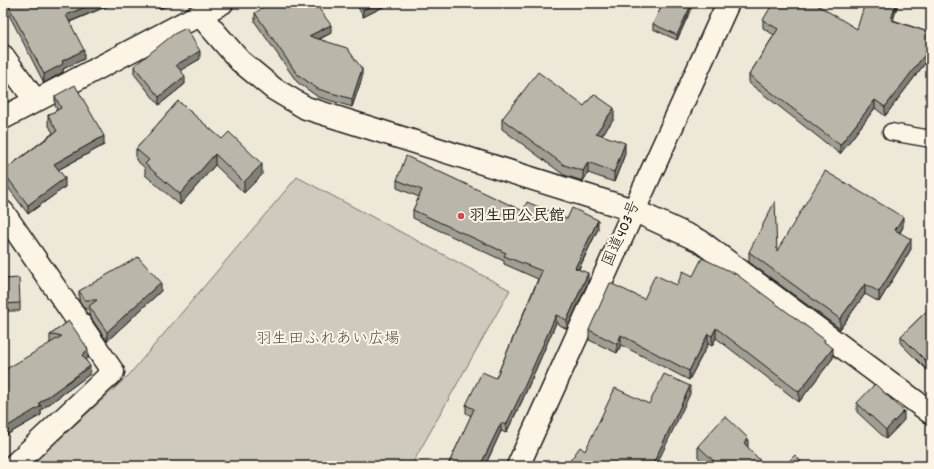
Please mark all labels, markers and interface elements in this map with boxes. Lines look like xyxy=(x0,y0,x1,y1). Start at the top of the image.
street label: 国道403号 xyxy=(597,197,647,271)
place label: 羽生田公民館 xyxy=(469,205,565,228)
marker: 羽生田公民館 xyxy=(456,211,466,221)
park label: 羽生田ふれあい広場 xyxy=(256,328,400,351)

